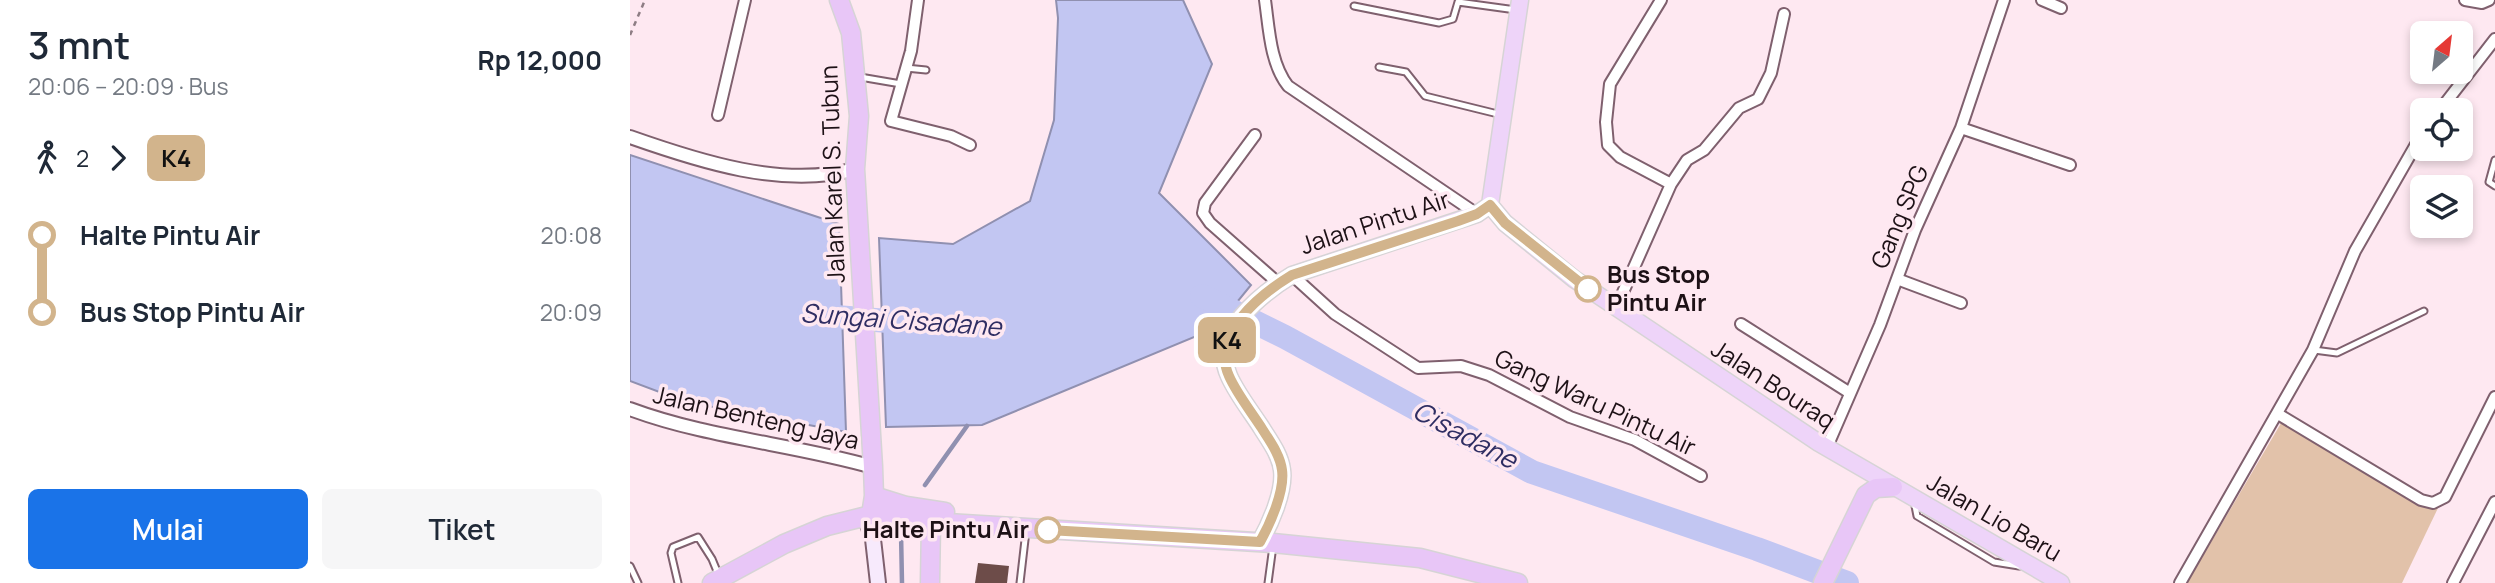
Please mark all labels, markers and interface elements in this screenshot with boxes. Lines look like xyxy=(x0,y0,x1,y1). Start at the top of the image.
text: 3 mnt xyxy=(28,18,130,70)
north arrow xyxy=(2410,21,2473,84)
map controls xyxy=(2410,21,2473,238)
text: Rp 12,000 xyxy=(478,42,602,78)
street label: Jalan Karel S. Tubun xyxy=(811,65,852,284)
text: 20:06 – 20:09 · Bus xyxy=(28,70,229,102)
button: locate xyxy=(2410,98,2473,161)
icon: walk xyxy=(28,139,66,177)
icon: forward xyxy=(99,139,137,177)
text: K4 xyxy=(161,141,191,174)
text: 2 xyxy=(76,142,89,174)
street label: Gang SPG xyxy=(1862,159,1935,273)
button: layers xyxy=(2410,175,2473,238)
street label: Jalan Pintu Air xyxy=(1296,182,1454,261)
text: Halte Pintu Air xyxy=(80,217,260,253)
text: 20:08 xyxy=(541,219,602,251)
place label: Bus Stop Pintu Air xyxy=(1607,257,1710,318)
marker: Bus Stop Pintu Air xyxy=(1575,276,1601,302)
text: Bus Stop Pintu Air xyxy=(80,294,305,330)
water label: Sungai Cisadane xyxy=(799,294,1004,344)
text: 20:09 xyxy=(540,296,602,328)
line badge: K4 xyxy=(1196,317,1258,363)
text: K4 xyxy=(1212,323,1242,356)
street label: Jalan Bouraq xyxy=(1706,331,1842,436)
street label: Gang Waru Pintu Air xyxy=(1490,341,1702,463)
street label: Jalan Benteng Jaya xyxy=(650,377,863,456)
water label: Cisadane xyxy=(1407,392,1525,477)
street label: Jalan Lio Baru xyxy=(1921,465,2068,569)
button: Mulai xyxy=(28,489,308,569)
button: Tiket xyxy=(322,489,602,569)
place label: Halte Pintu Air xyxy=(862,512,1029,545)
marker: Halte Pintu Air xyxy=(1035,517,1061,543)

